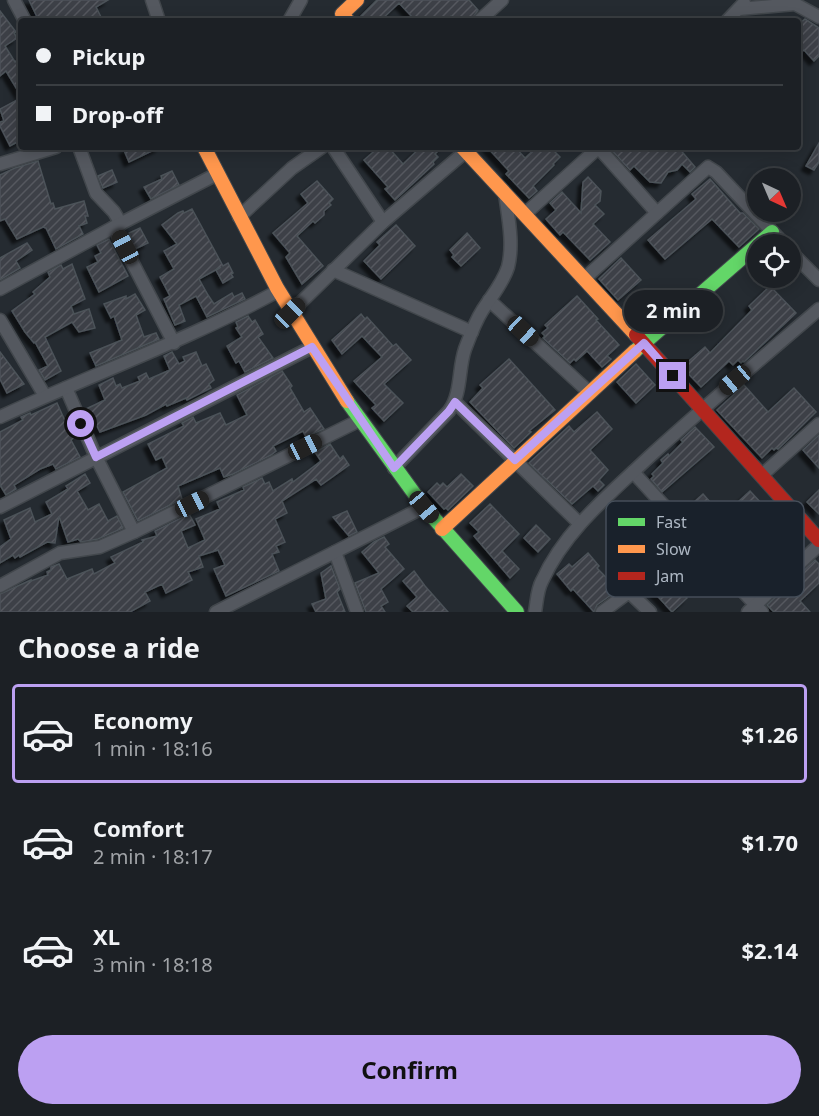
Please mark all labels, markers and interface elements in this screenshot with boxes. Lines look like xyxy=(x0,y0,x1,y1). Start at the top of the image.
text: Pickup xyxy=(72,41,145,71)
text: Drop-off xyxy=(72,99,163,129)
north arrow xyxy=(747,168,801,222)
map controls xyxy=(747,168,801,288)
car xyxy=(109,227,141,267)
button: locate xyxy=(747,234,801,288)
callout: 2 min xyxy=(624,289,722,331)
car xyxy=(271,294,309,332)
text: 2 min xyxy=(646,297,701,324)
car xyxy=(504,312,542,350)
route end xyxy=(659,362,686,389)
car xyxy=(715,362,755,398)
route start xyxy=(67,410,94,437)
car xyxy=(285,431,325,463)
car xyxy=(406,487,442,527)
car xyxy=(172,488,212,520)
legend xyxy=(606,501,804,597)
text: Fast xyxy=(656,511,687,533)
text: Slow xyxy=(656,538,691,560)
text: Jam xyxy=(654,565,684,587)
text: Choose a ride xyxy=(18,629,200,666)
text: Economy xyxy=(93,705,192,735)
icon: car xyxy=(21,707,75,761)
text: $1.26 xyxy=(741,719,798,749)
text: 1 min · 18:16 xyxy=(93,735,213,762)
text: Comfort xyxy=(93,813,184,843)
icon: car xyxy=(21,815,75,869)
text: $1.70 xyxy=(741,827,798,857)
text: 2 min · 18:17 xyxy=(93,843,213,870)
text: XL xyxy=(93,921,120,951)
icon: car xyxy=(21,923,75,977)
text: $2.14 xyxy=(741,935,798,965)
text: 3 min · 18:18 xyxy=(93,951,213,978)
button: Confirm xyxy=(18,1035,801,1104)

